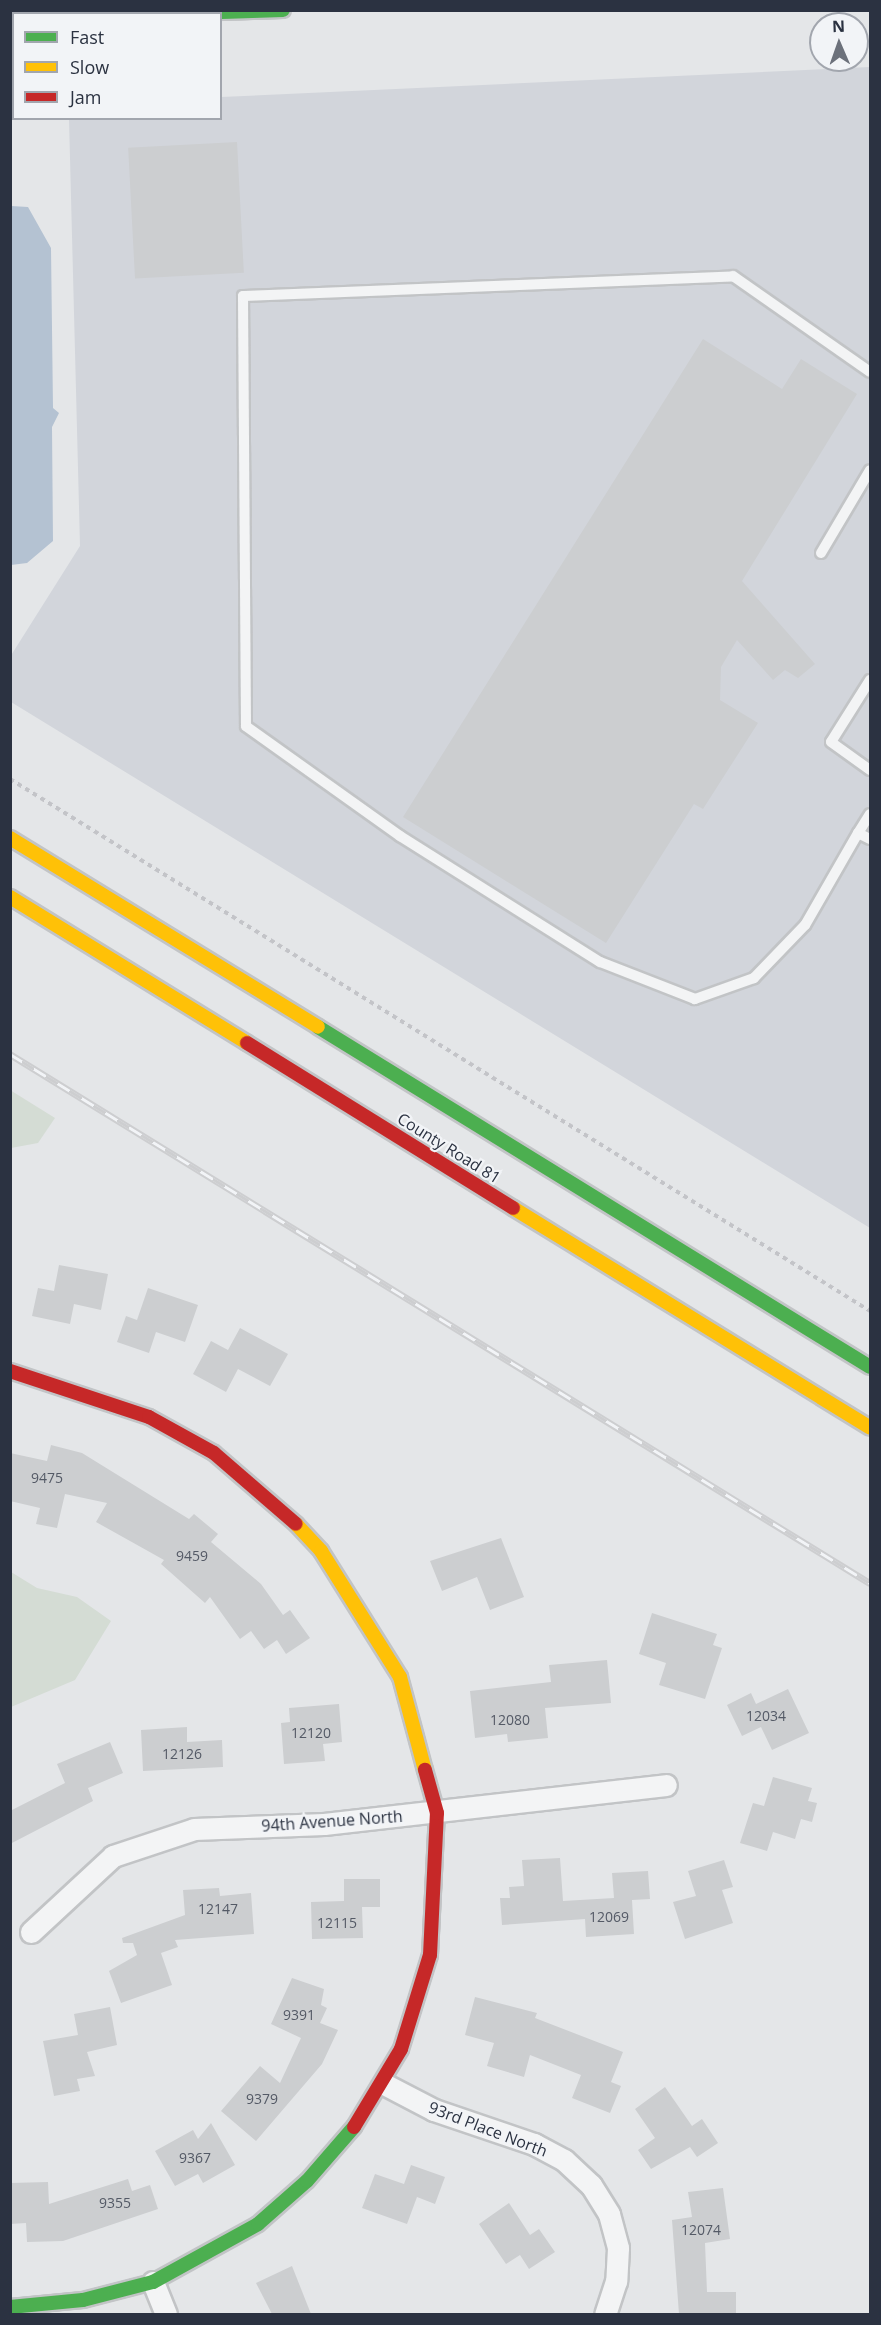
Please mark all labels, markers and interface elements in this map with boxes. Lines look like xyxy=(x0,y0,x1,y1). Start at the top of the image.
legend xyxy=(12,12,222,120)
north arrow xyxy=(809,12,869,72)
text: N xyxy=(832,15,845,37)
text: Fast xyxy=(70,25,104,49)
text: Slow xyxy=(70,55,109,79)
text: Jam xyxy=(70,85,102,109)
street label: County Road 81 xyxy=(394,1109,504,1187)
house number: 9475 xyxy=(31,1470,63,1486)
house number: 9459 xyxy=(176,1548,208,1564)
house number: 12034 xyxy=(746,1708,786,1724)
house number: 12080 xyxy=(490,1712,530,1728)
house number: 12120 xyxy=(291,1725,331,1741)
house number: 12126 xyxy=(162,1746,202,1762)
street label: 94th Avenue North xyxy=(261,1806,403,1836)
house number: 12147 xyxy=(198,1901,238,1917)
house number: 12069 xyxy=(589,1909,629,1925)
house number: 12115 xyxy=(317,1915,357,1931)
house number: 9391 xyxy=(283,2007,315,2023)
house number: 9379 xyxy=(246,2091,278,2107)
street label: 93rd Place North xyxy=(426,2097,550,2161)
house number: 9367 xyxy=(179,2150,211,2166)
house number: 9355 xyxy=(99,2195,131,2211)
house number: 12074 xyxy=(681,2222,721,2238)

